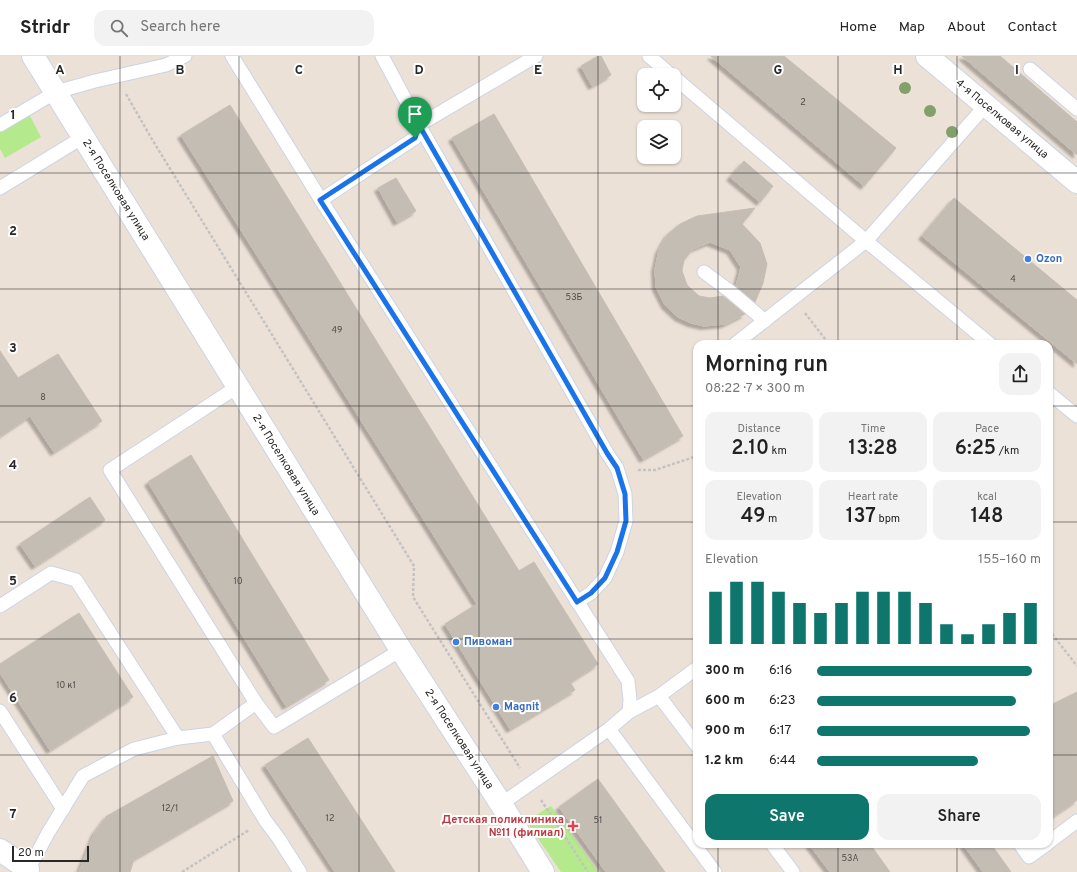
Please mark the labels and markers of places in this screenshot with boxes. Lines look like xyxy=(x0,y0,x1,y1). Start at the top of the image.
pin xyxy=(398,97,432,138)
place label: Ozon xyxy=(1036,252,1062,266)
marker: Ozon xyxy=(1023,254,1033,264)
place label: Пивоман xyxy=(464,635,512,649)
marker: Пивоман xyxy=(451,637,461,647)
place label: Magnit xyxy=(504,700,539,714)
marker: Magnit xyxy=(491,702,501,712)
place label: Детская поликлиника №11 (филиал) xyxy=(442,813,564,840)
marker: Детская поликлиника №11 (филиал) xyxy=(567,820,579,832)

